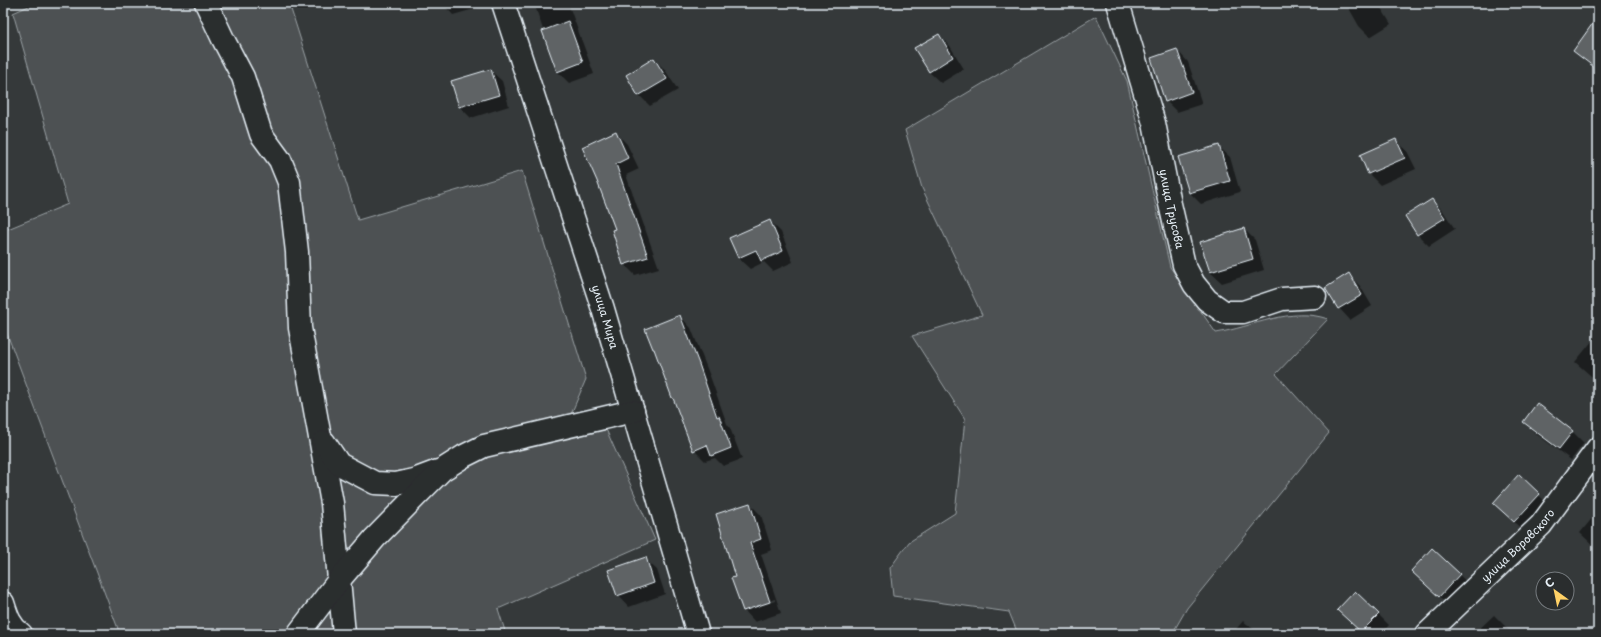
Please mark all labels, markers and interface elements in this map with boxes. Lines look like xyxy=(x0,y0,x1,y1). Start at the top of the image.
street label: улица Трусова xyxy=(1155,168,1189,250)
street label: улица Мира xyxy=(588,282,623,351)
street label: улица Воровского xyxy=(1477,505,1558,586)
north arrow xyxy=(1535,571,1575,611)
text: С xyxy=(1541,573,1557,592)

